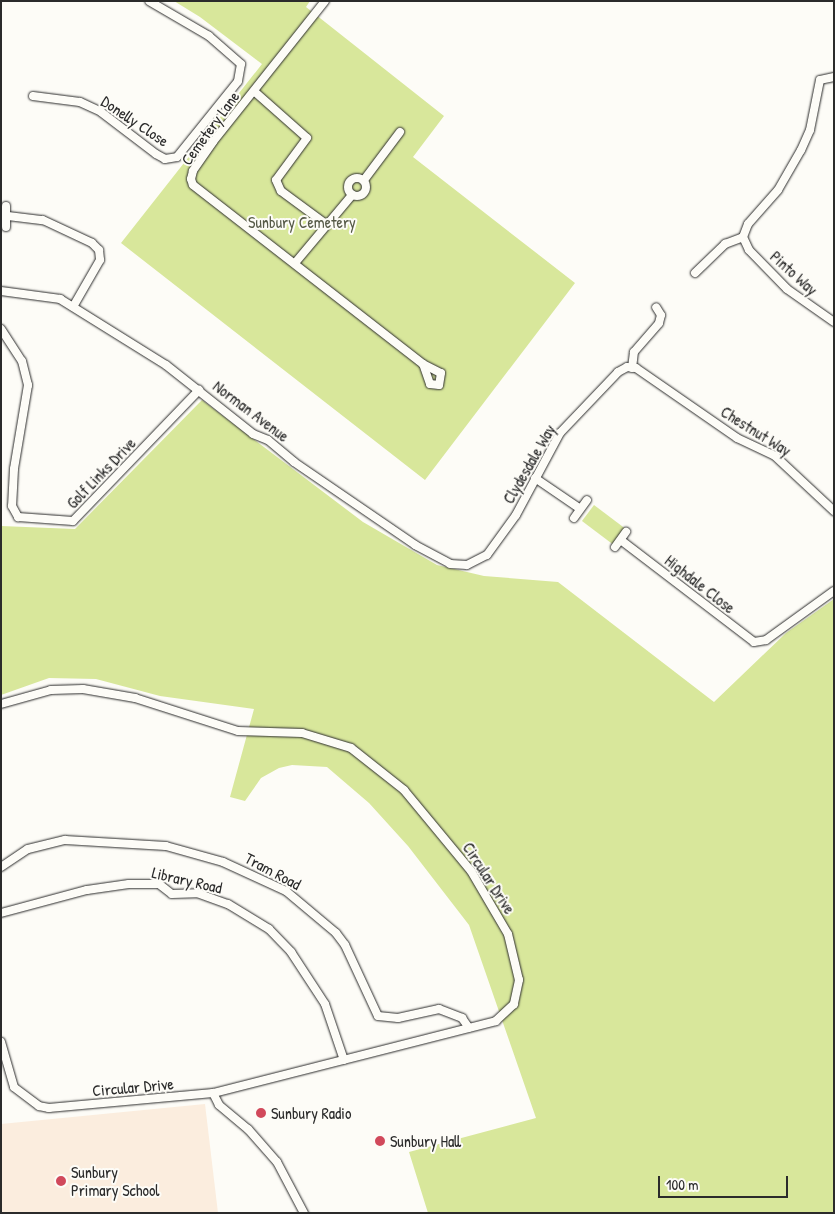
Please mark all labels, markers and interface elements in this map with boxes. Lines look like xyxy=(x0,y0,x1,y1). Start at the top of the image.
street label: Cemetery Lane xyxy=(177,87,243,169)
street label: Donelly Close xyxy=(98,92,172,150)
park label: Sunbury Cemetery xyxy=(248,212,356,232)
street label: Pinto Way xyxy=(766,247,822,299)
street label: Norman Avenue xyxy=(209,376,293,446)
street label: Chestnut Way xyxy=(717,402,795,460)
street label: Clydesdale Way xyxy=(499,421,559,507)
street label: Golf Links Drive xyxy=(62,434,140,512)
street label: Highdale Close xyxy=(661,551,739,617)
street label: Circular Drive xyxy=(459,839,519,917)
street label: Tram Road xyxy=(242,848,304,894)
street label: Library Road xyxy=(150,863,224,897)
street label: Circular Drive xyxy=(92,1074,174,1100)
place label: Sunbury Radio xyxy=(271,1103,351,1123)
marker: Sunbury Radio xyxy=(255,1107,267,1119)
place label: Sunbury Hall xyxy=(390,1131,461,1151)
marker: Sunbury Hall xyxy=(374,1135,386,1147)
place label: Sunbury Primary School xyxy=(71,1162,160,1200)
scale bar xyxy=(660,1166,790,1198)
text: 100 m xyxy=(666,1174,699,1195)
marker: Sunbury Primary School xyxy=(55,1175,67,1187)

